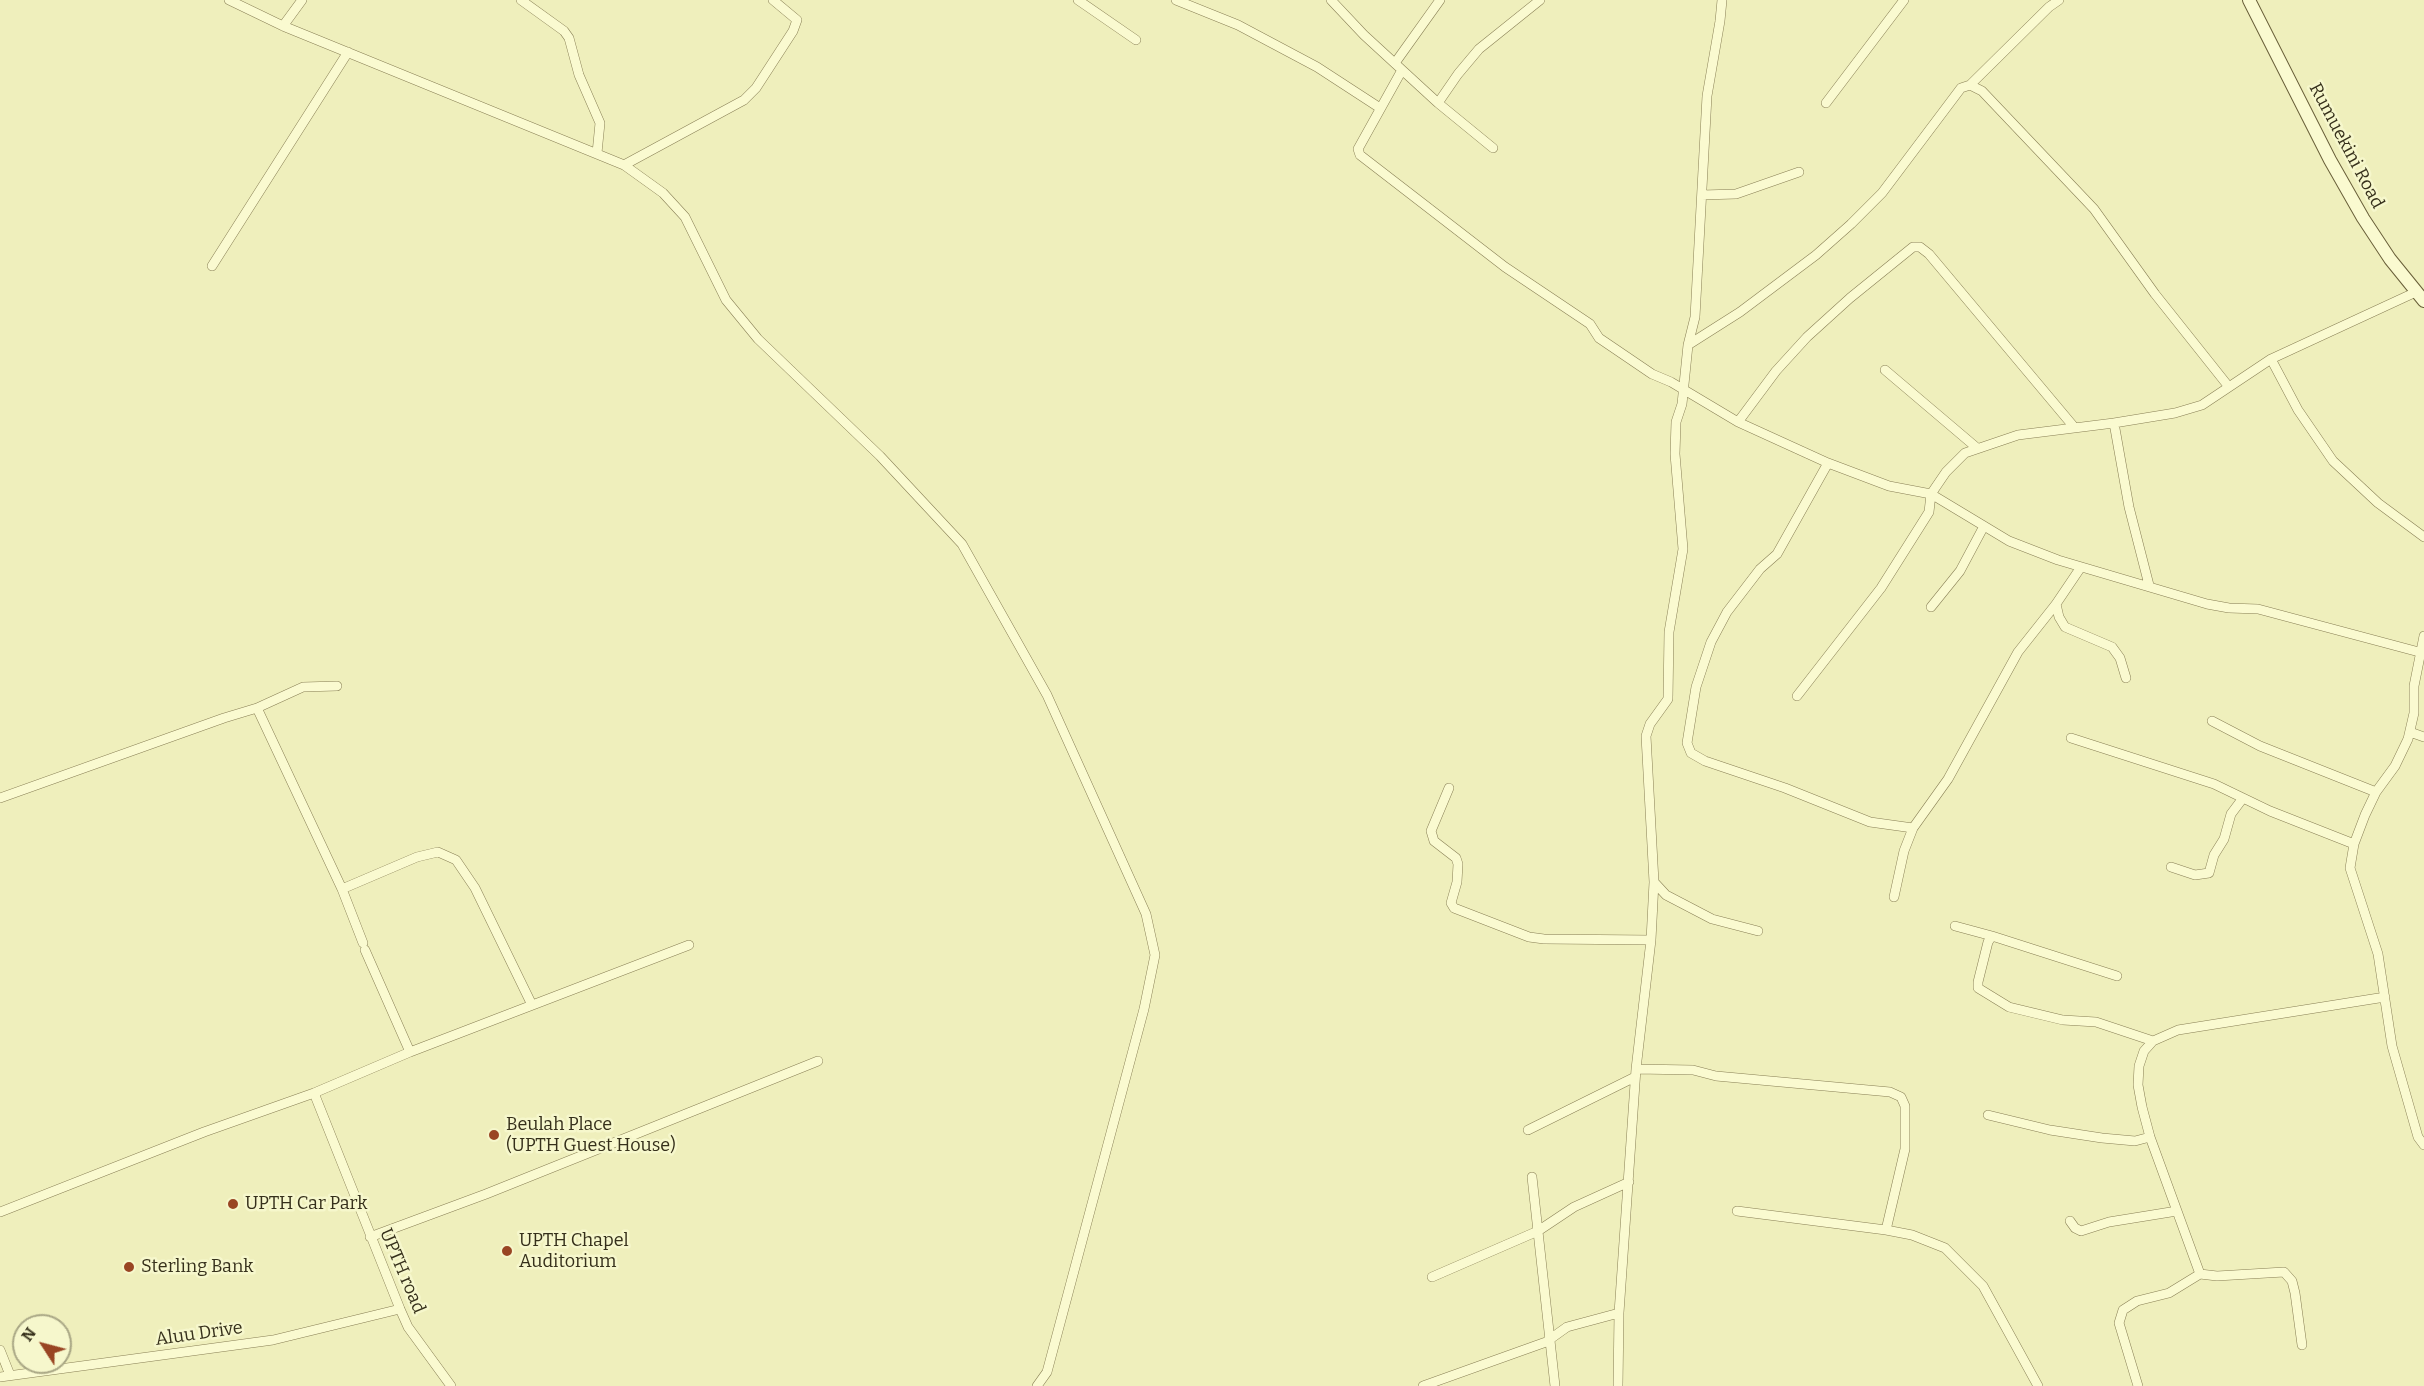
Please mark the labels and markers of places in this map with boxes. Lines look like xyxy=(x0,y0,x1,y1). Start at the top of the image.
place label: Beulah Place (UPTH Guest House) xyxy=(506,1114,676,1156)
marker: Beulah Place (UPTH Guest House) xyxy=(487,1128,501,1142)
place label: UPTH Car Park xyxy=(245,1193,367,1215)
marker: UPTH Car Park xyxy=(226,1197,240,1211)
place label: UPTH Chapel Auditorium xyxy=(519,1230,629,1272)
marker: UPTH Chapel Auditorium xyxy=(500,1244,514,1258)
place label: Sterling Bank xyxy=(141,1256,254,1278)
marker: Sterling Bank xyxy=(122,1260,136,1274)

